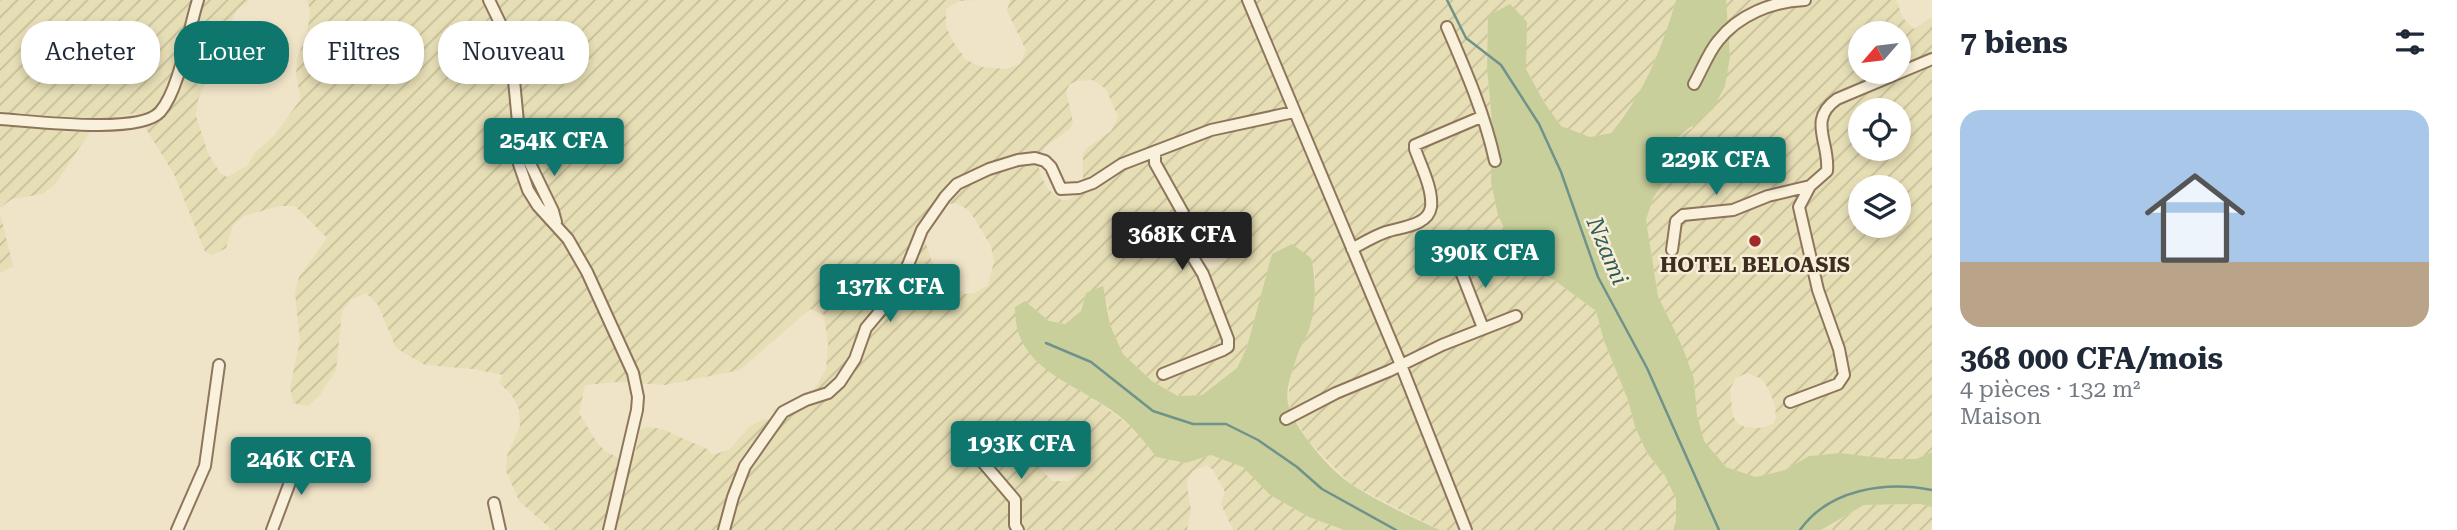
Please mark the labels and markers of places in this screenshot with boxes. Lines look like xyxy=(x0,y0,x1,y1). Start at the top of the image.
pin: 254K CFA xyxy=(482,118,626,178)
pin: 229K CFA xyxy=(1644,138,1788,197)
pin: 368K CFA xyxy=(1110,212,1254,272)
pin: 390K CFA xyxy=(1413,230,1557,290)
marker: HOTEL BELOASIS xyxy=(1747,233,1763,249)
place label: HOTEL BELOASIS xyxy=(1660,253,1850,277)
pin: 137K CFA xyxy=(818,264,962,324)
pin: 193K CFA xyxy=(949,421,1093,481)
pin: 246K CFA xyxy=(229,438,373,497)

